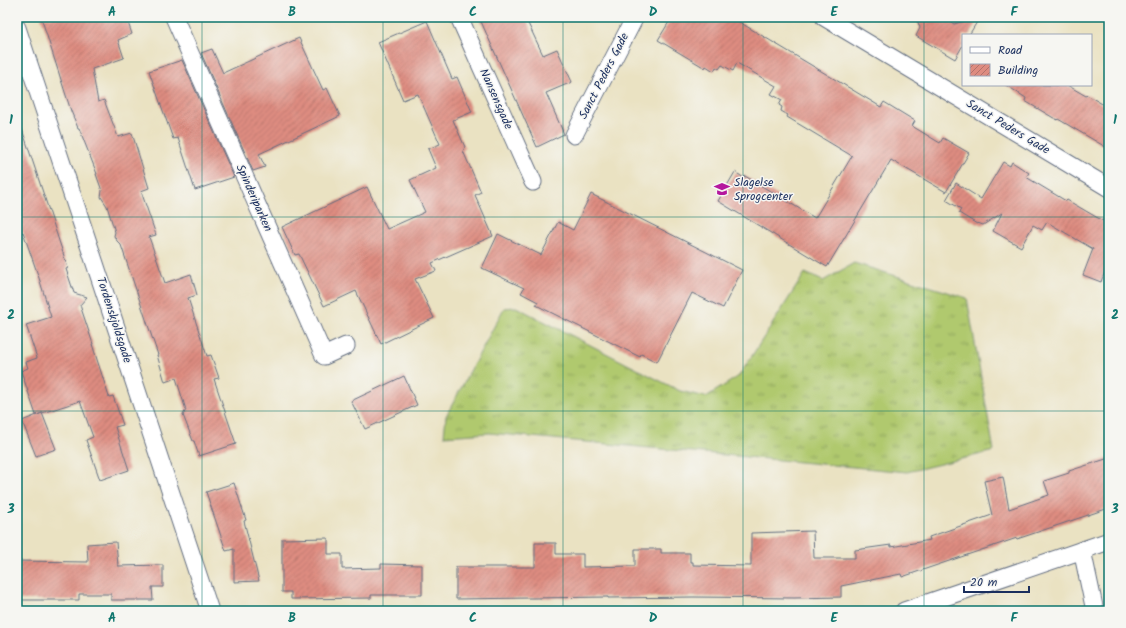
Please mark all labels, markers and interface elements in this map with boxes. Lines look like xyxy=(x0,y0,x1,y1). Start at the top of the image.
text: A xyxy=(108,2,116,23)
text: B xyxy=(288,2,296,23)
text: C xyxy=(469,2,477,23)
text: D xyxy=(649,2,658,23)
text: E xyxy=(830,2,838,23)
text: F xyxy=(1010,2,1018,23)
street label: Sanct Peders Gade xyxy=(574,29,634,123)
legend xyxy=(962,34,1092,86)
text: Road xyxy=(998,41,1023,60)
text: Building xyxy=(998,61,1038,80)
street label: Nansensgade xyxy=(474,65,518,133)
street label: Sanct Peders Gade xyxy=(962,94,1054,160)
text: 1 xyxy=(9,110,13,131)
text: 1 xyxy=(1113,110,1117,131)
street label: Spinderiparken xyxy=(231,161,277,235)
place label: Slagelse Sprogcenter xyxy=(734,173,793,206)
school or university icon: Slagelse Sprogcenter xyxy=(713,180,731,198)
street label: Tordenskjoldsgade xyxy=(91,274,137,366)
text: 2 xyxy=(7,305,15,326)
text: 2 xyxy=(1111,305,1119,326)
text: 3 xyxy=(6,499,15,520)
text: 3 xyxy=(1110,499,1119,520)
scale bar xyxy=(964,568,1029,594)
text: 20 m xyxy=(970,573,998,592)
text: A xyxy=(108,608,116,628)
text: B xyxy=(288,608,296,628)
text: C xyxy=(469,608,477,628)
text: D xyxy=(649,608,658,628)
text: E xyxy=(830,608,838,628)
text: F xyxy=(1010,608,1018,628)

